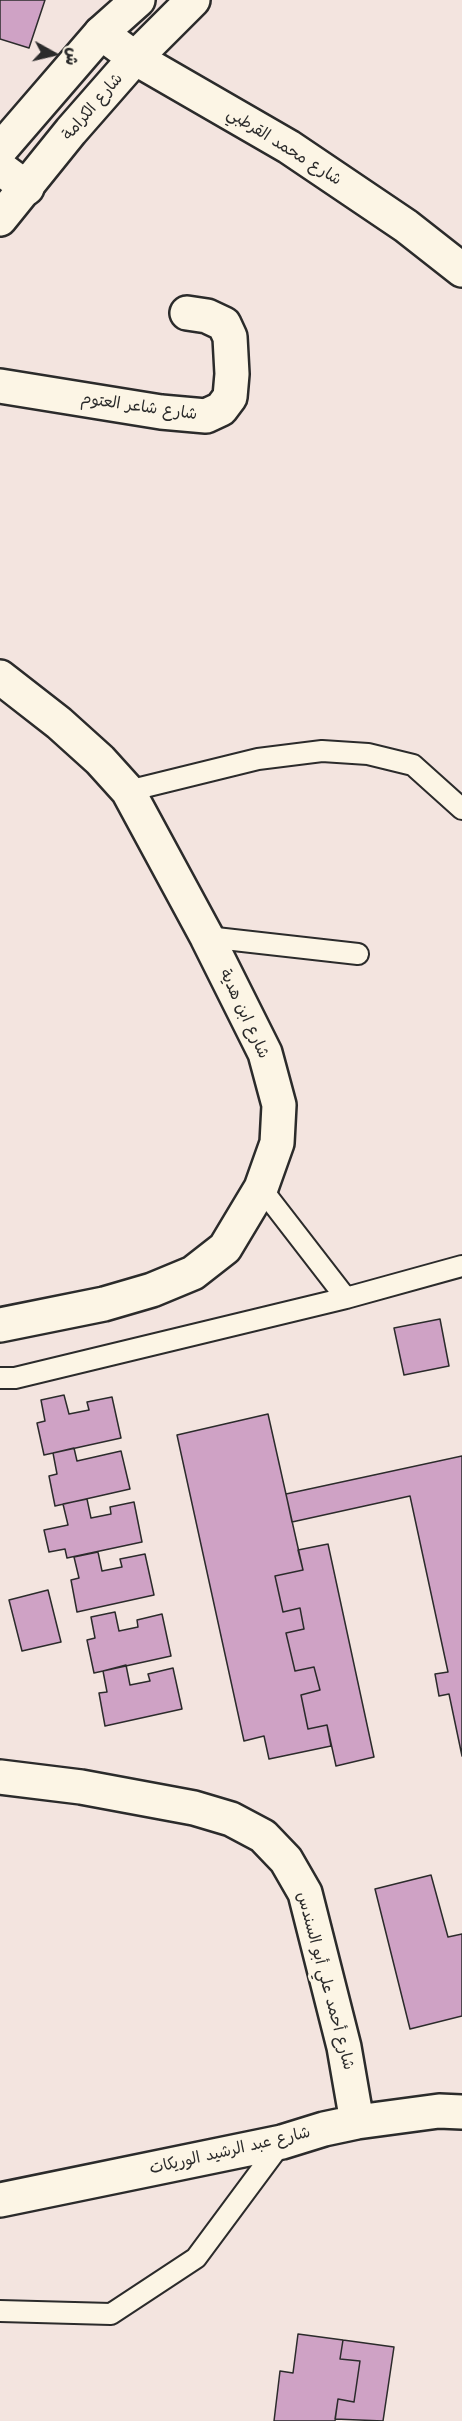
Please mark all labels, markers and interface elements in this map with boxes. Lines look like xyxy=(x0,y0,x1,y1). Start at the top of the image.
north arrow xyxy=(24,24,84,84)
text: ش xyxy=(61,46,84,67)
street label: شارع الكرامة xyxy=(59,70,127,144)
street label: شارع محمد القرطبي xyxy=(223,104,345,190)
street label: شارع شاعر العتوم xyxy=(80,389,198,425)
street label: شارع ابن هدية xyxy=(215,966,273,1062)
street label: شارع أحمد علي أبو السندس xyxy=(292,1890,358,2072)
street label: شارع عبد الرشيد الوريكات xyxy=(148,2123,312,2179)

